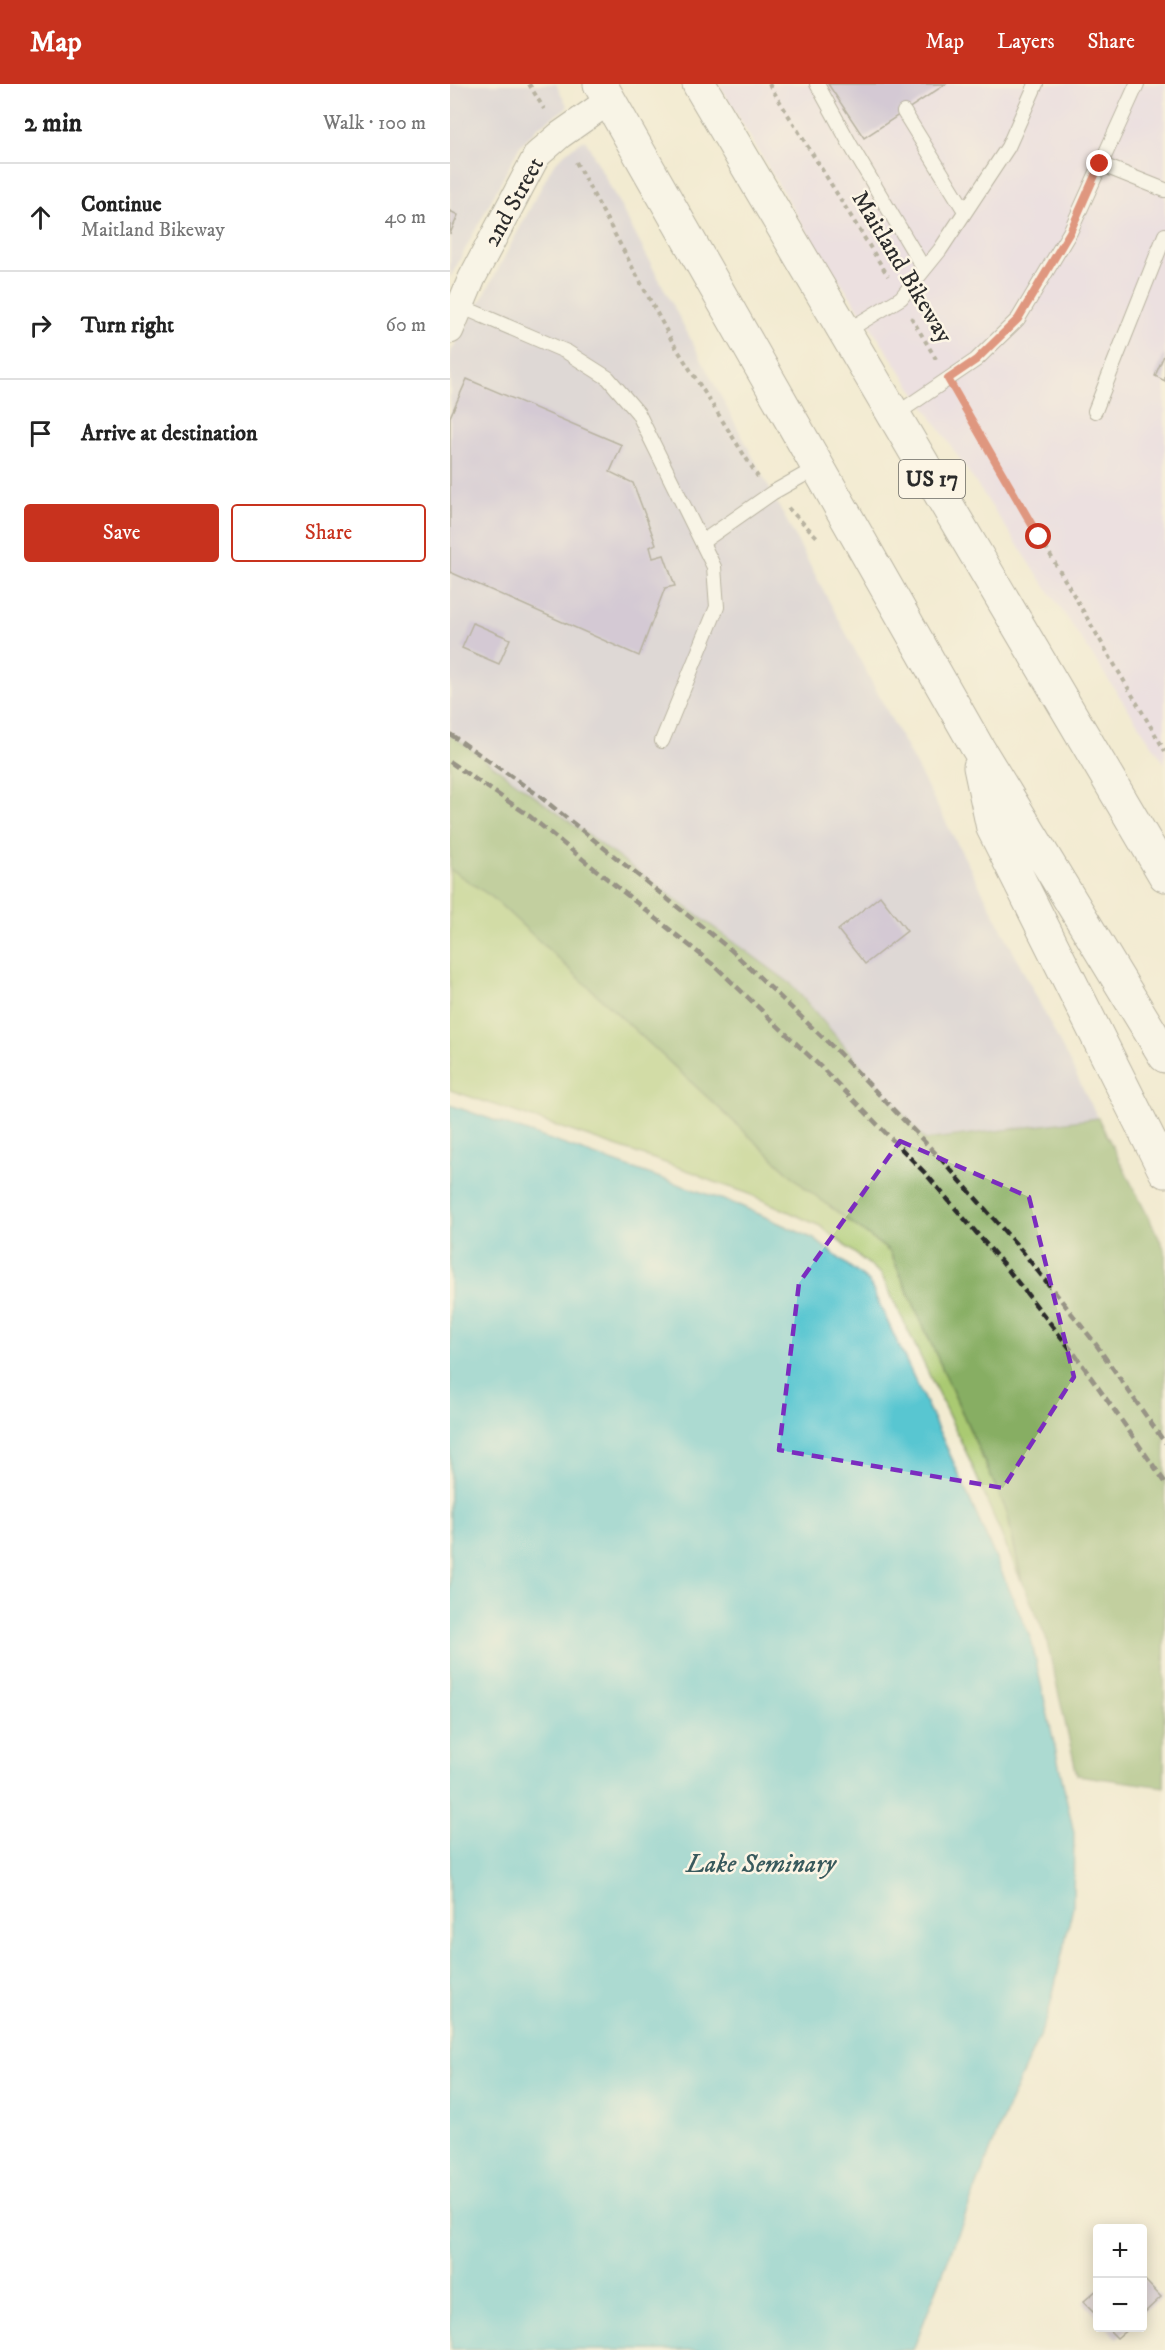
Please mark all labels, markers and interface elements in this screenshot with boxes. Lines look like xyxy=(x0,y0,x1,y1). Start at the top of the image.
text: Map xyxy=(30,25,82,60)
text: Map xyxy=(925,29,964,55)
text: Layers xyxy=(997,29,1055,55)
text: Share xyxy=(1088,29,1135,55)
text: 2 min xyxy=(24,107,82,140)
text: Walk · 100 m xyxy=(323,111,426,136)
route end xyxy=(1086,150,1112,176)
street label: 2nd Street xyxy=(477,152,551,252)
street label: Maitland Bikeway xyxy=(845,185,960,349)
text: Continue xyxy=(81,191,162,218)
icon: ahead xyxy=(24,201,57,234)
text: 40 m xyxy=(384,205,426,230)
text: Maitland Bikeway xyxy=(81,218,225,243)
icon: right xyxy=(24,309,57,342)
text: Turn right xyxy=(81,312,174,339)
text: 60 m xyxy=(386,313,426,338)
icon: arrive xyxy=(24,417,57,450)
text: Arrive at destination xyxy=(81,420,258,447)
road number: US 17 xyxy=(899,460,965,498)
button: Save xyxy=(24,504,219,562)
button: Share xyxy=(231,504,426,562)
route start xyxy=(1025,523,1051,549)
water label: Lake Seminary xyxy=(684,1848,837,1881)
map controls xyxy=(1093,2224,1147,2332)
button: + xyxy=(1093,2224,1147,2278)
button: − xyxy=(1093,2278,1147,2332)

